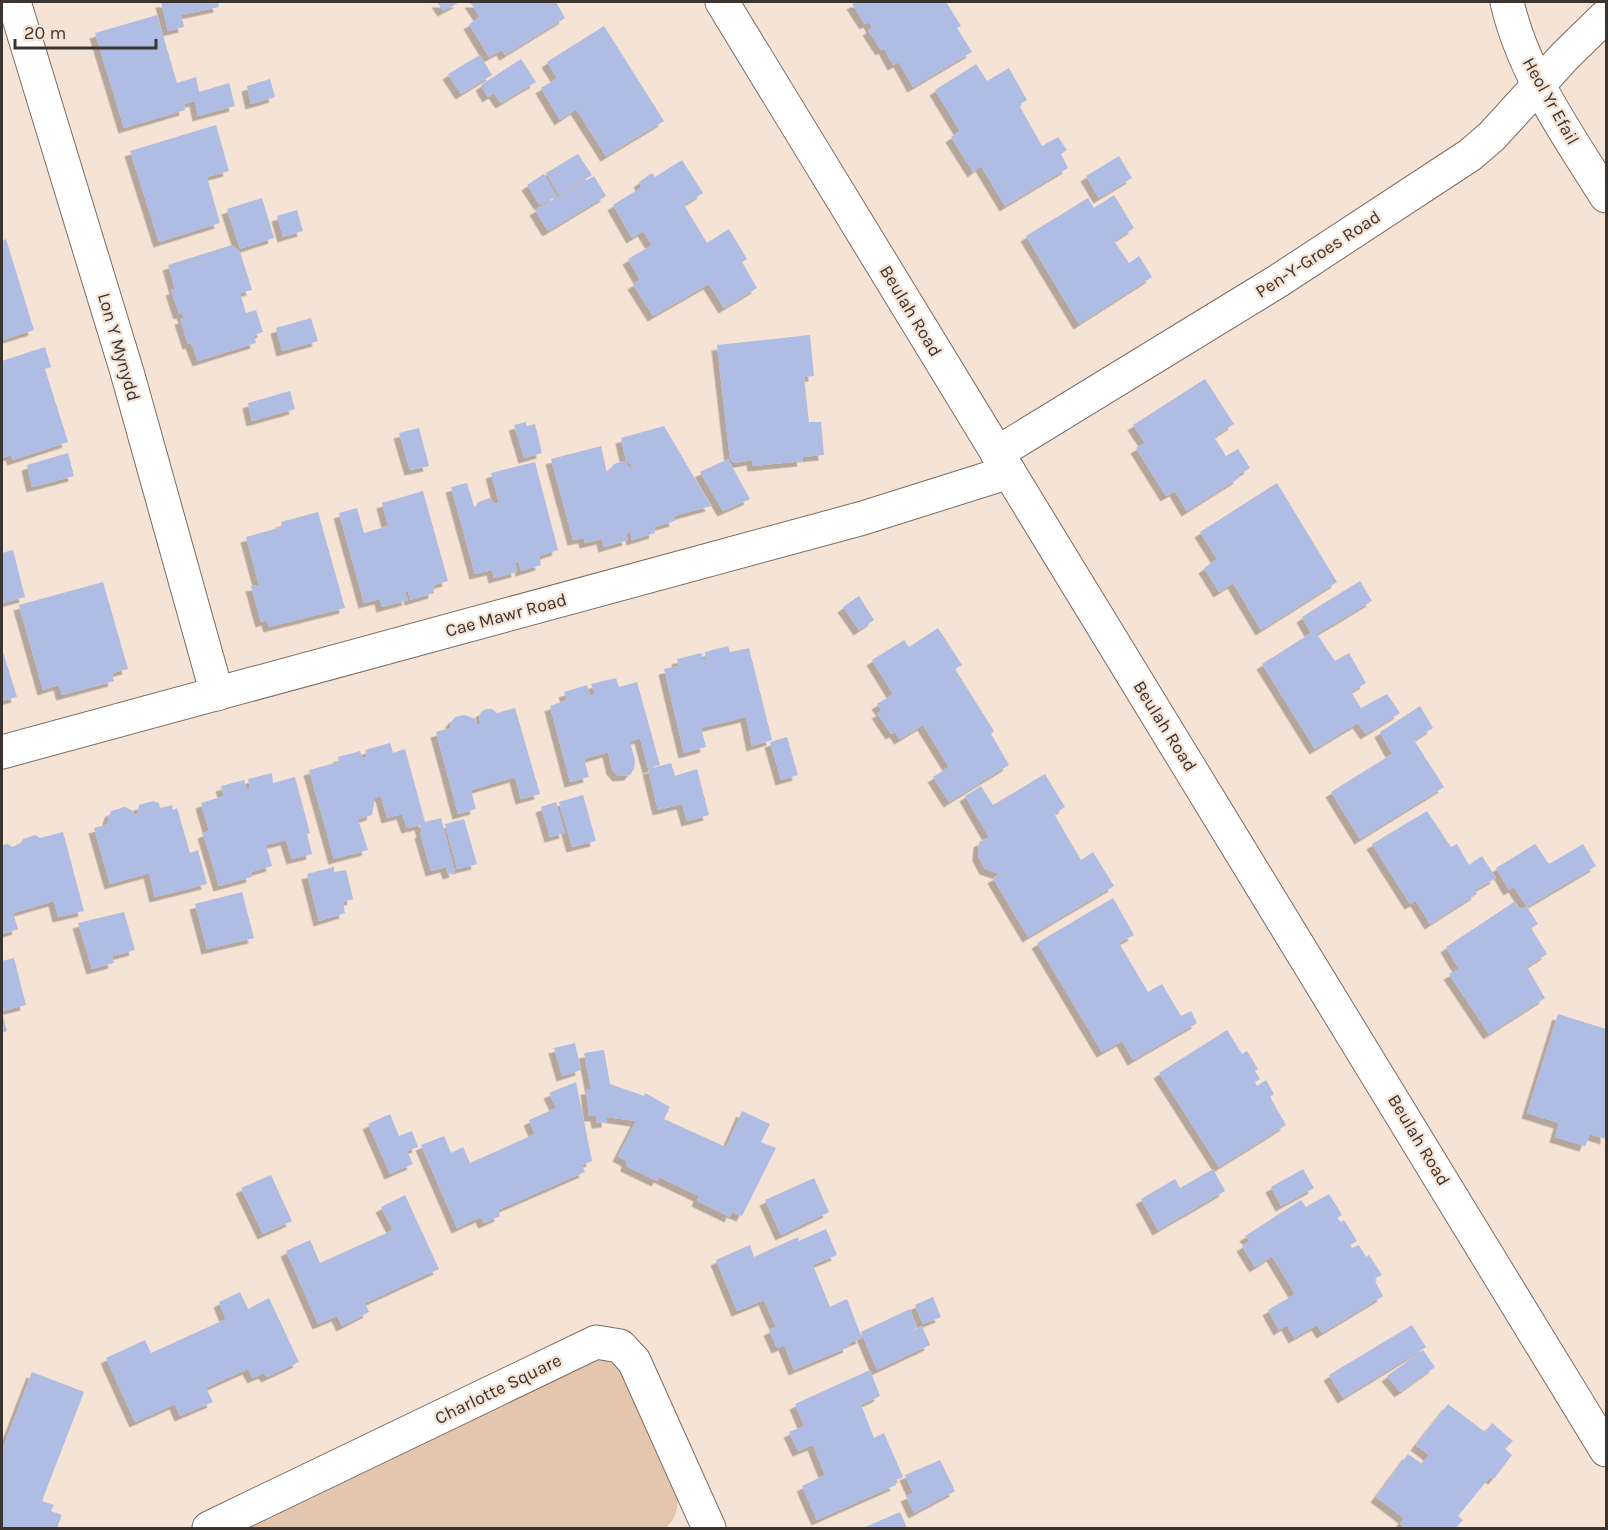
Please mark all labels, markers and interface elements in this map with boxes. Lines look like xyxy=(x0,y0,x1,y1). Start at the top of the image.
scale bar xyxy=(15,12,156,50)
text: 20 m xyxy=(24,22,66,44)
street label: Heol Yr Efail xyxy=(1518,53,1584,149)
street label: Pen-Y-Groes Road xyxy=(1251,205,1385,303)
street label: Beulah Road xyxy=(875,261,947,361)
street label: Lon Y Mynydd xyxy=(93,290,145,404)
street label: Cae Mawr Road xyxy=(443,588,569,642)
street label: Beulah Road xyxy=(1128,677,1202,775)
street label: Beulah Road xyxy=(1383,1090,1455,1190)
street label: Charlotte Square xyxy=(431,1349,565,1429)

